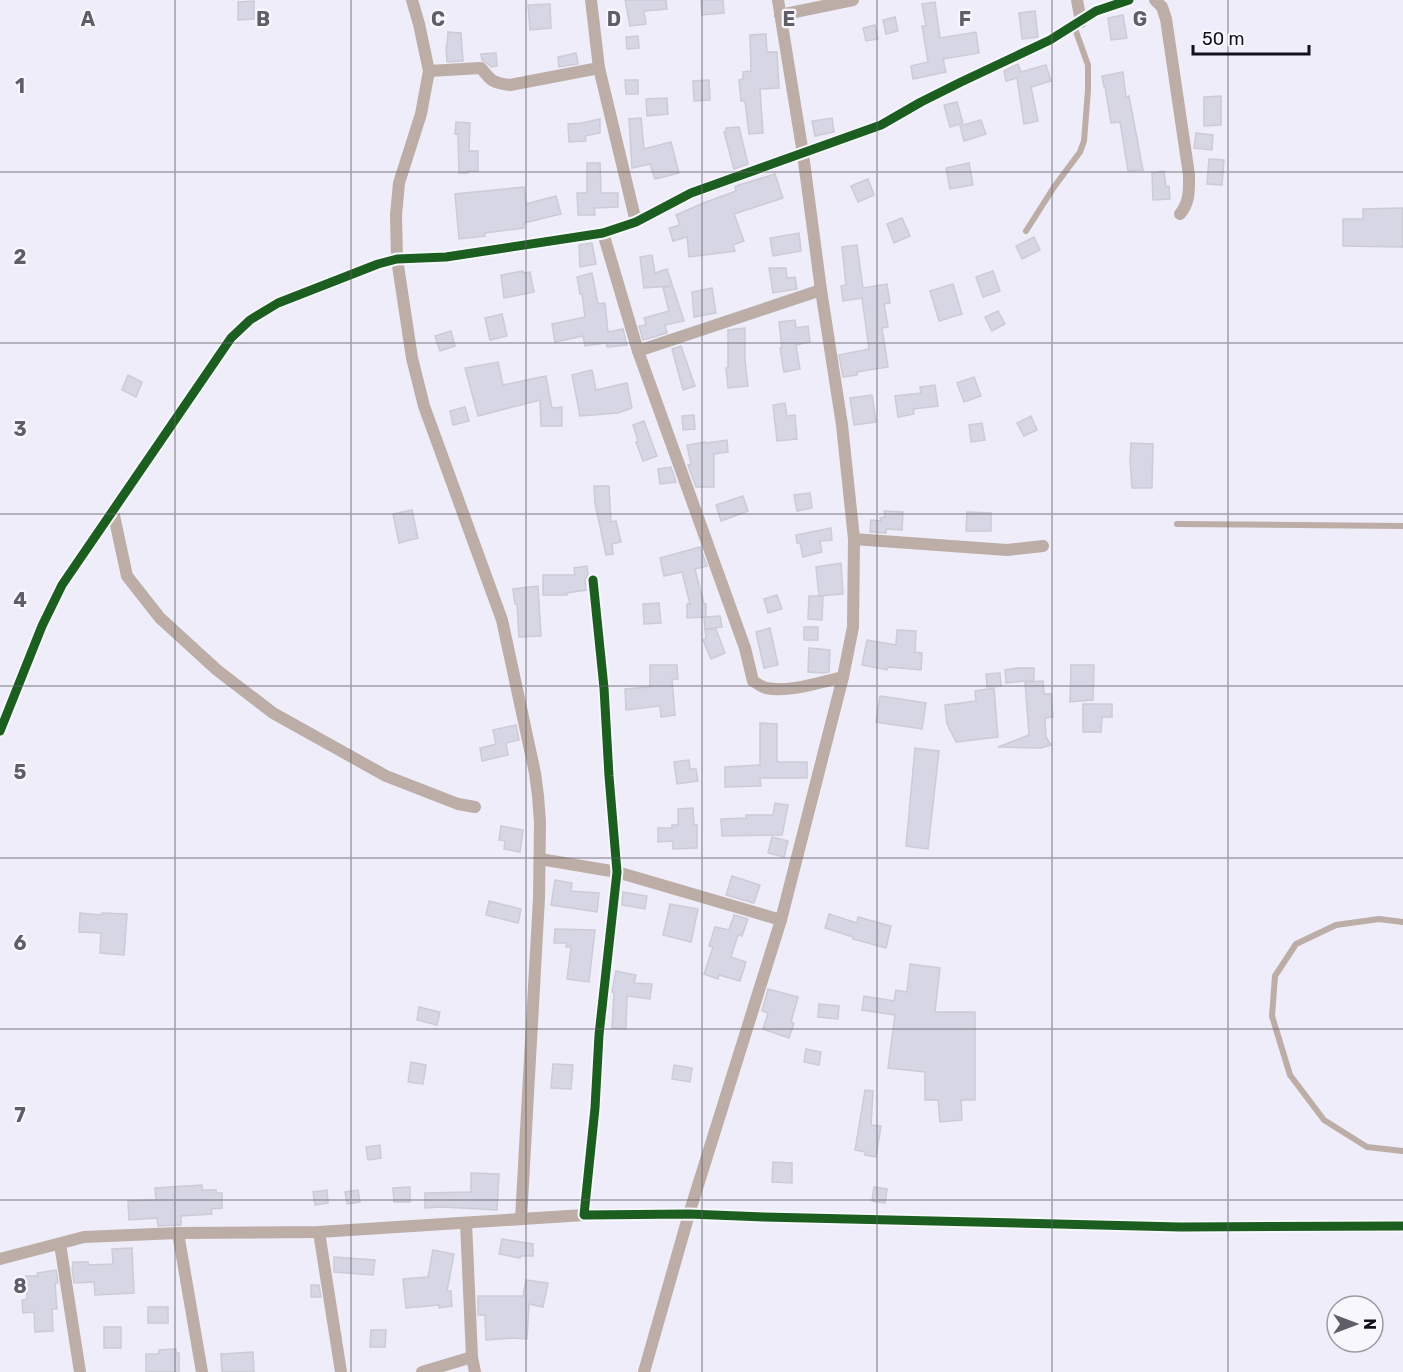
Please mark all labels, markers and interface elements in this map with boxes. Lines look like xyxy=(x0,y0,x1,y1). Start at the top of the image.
text: A xyxy=(81,7,96,31)
text: B xyxy=(256,7,270,31)
text: C xyxy=(431,7,445,31)
text: D xyxy=(607,7,621,31)
text: E xyxy=(783,7,795,31)
text: F xyxy=(959,7,971,31)
text: G xyxy=(1133,7,1147,31)
scale bar xyxy=(1193,18,1308,56)
text: 50 m xyxy=(1202,28,1245,50)
text: 1 xyxy=(15,74,25,98)
text: 2 xyxy=(14,245,27,269)
text: 3 xyxy=(13,417,27,441)
text: 4 xyxy=(13,588,27,612)
text: 5 xyxy=(14,760,27,784)
text: 6 xyxy=(13,931,27,955)
text: 7 xyxy=(14,1103,26,1127)
text: 8 xyxy=(13,1274,27,1298)
north arrow xyxy=(1325,1294,1385,1354)
text: N xyxy=(1360,1318,1379,1330)

